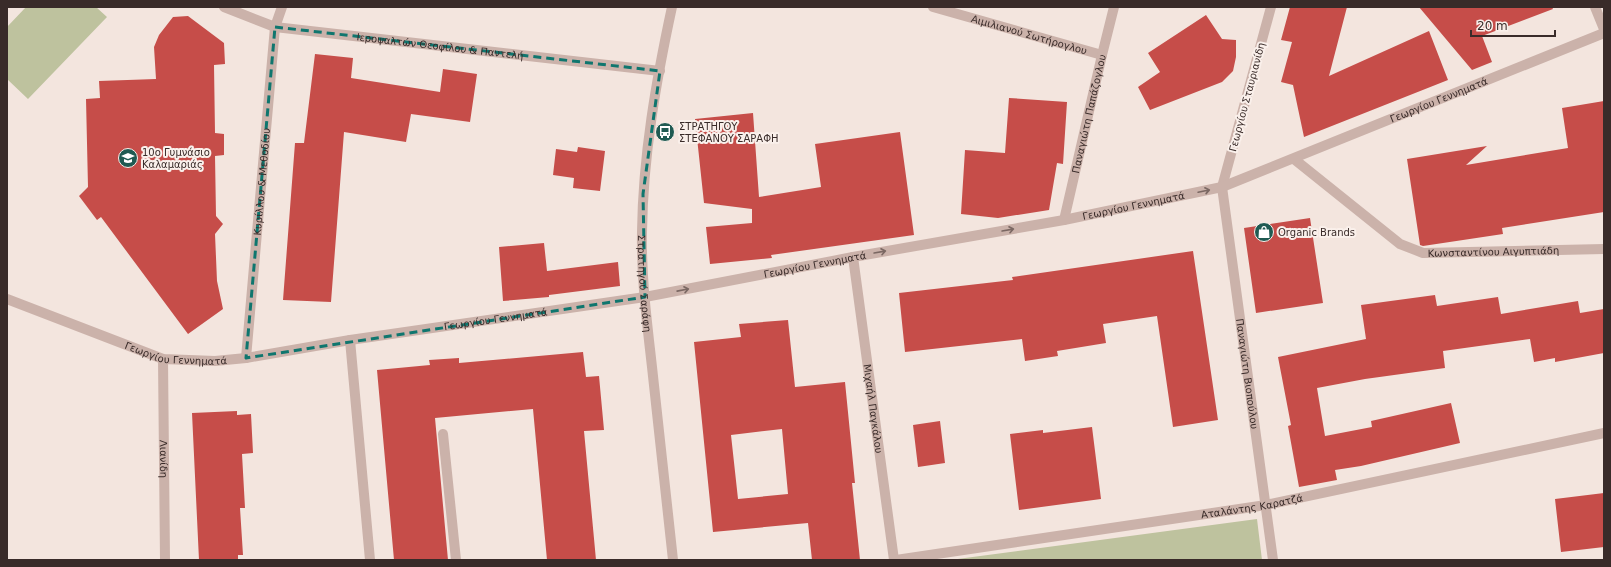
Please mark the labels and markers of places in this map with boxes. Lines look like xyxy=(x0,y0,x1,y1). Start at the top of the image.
bus stop icon: ΣΤΡΑΤΗΓΟΥ ΣΤΕΦΑΝΟΥ ΣΑΡΑΦΗ xyxy=(654,121,676,143)
place label: ΣΤΡΑΤΗΓΟΥ ΣΤΕΦΑΝΟΥ ΣΑΡΑΦΗ xyxy=(679,121,779,144)
school or university icon: 10ο Γυμνάσιο Καλαμαριάς xyxy=(117,147,139,169)
place label: 10ο Γυμνάσιο Καλαμαριάς xyxy=(142,147,210,170)
shop icon: Organic Brands xyxy=(1253,221,1275,243)
place label: Organic Brands xyxy=(1278,227,1355,238)

